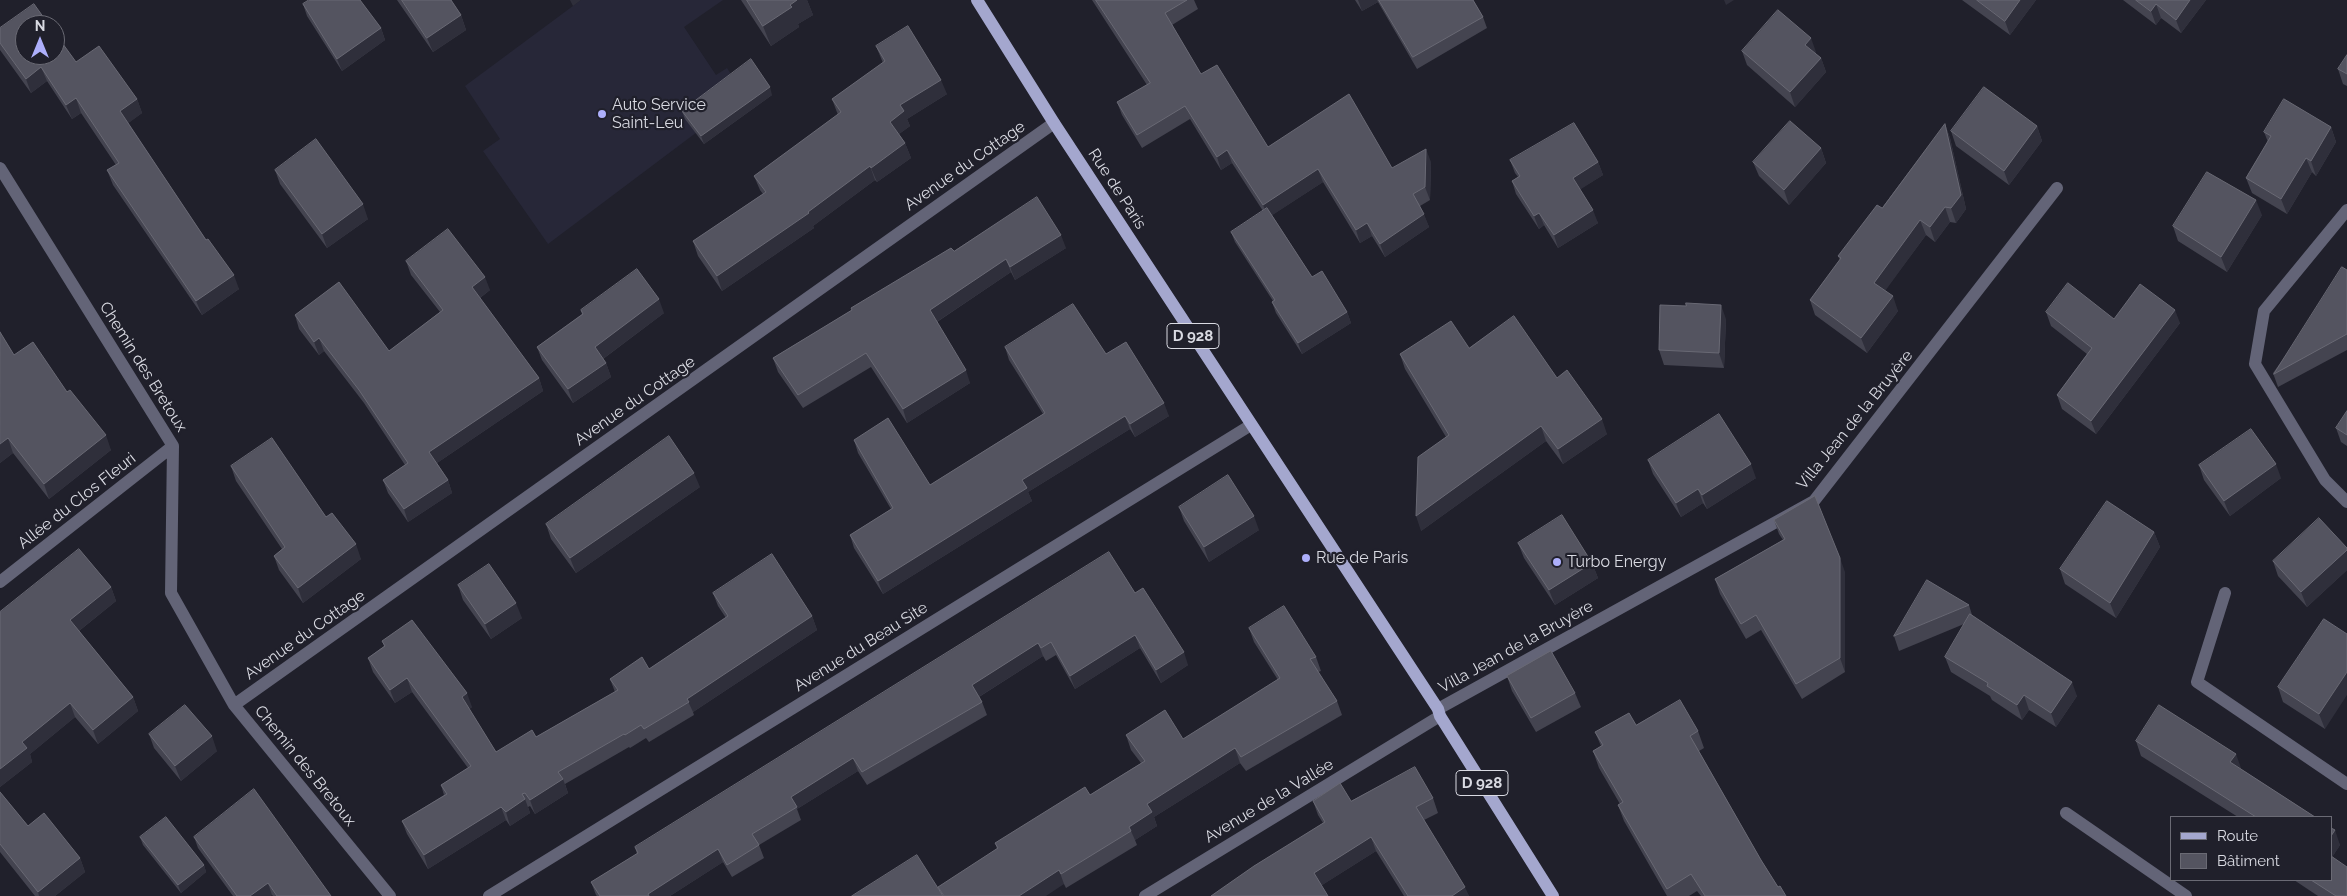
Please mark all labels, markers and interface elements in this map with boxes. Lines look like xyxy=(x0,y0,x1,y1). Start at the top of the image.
north arrow xyxy=(15,15,65,65)
text: N xyxy=(35,18,45,34)
place label: Auto Service Saint-Leu xyxy=(612,95,706,133)
marker: Auto Service Saint-Leu xyxy=(596,108,608,120)
street label: Avenue du Cottage xyxy=(901,117,1029,215)
street label: Rue de Paris xyxy=(1084,145,1150,233)
street label: Chemin des Bretoux xyxy=(95,298,191,436)
road number: D 928 xyxy=(1167,324,1219,348)
street label: Villa Jean de la Bruyère xyxy=(1793,346,1917,494)
street label: Avenue du Cottage xyxy=(571,352,699,450)
street label: Allée du Clos Fleuri xyxy=(14,449,140,553)
place label: Rue de Paris xyxy=(1316,548,1408,568)
marker: Rue de Paris xyxy=(1300,552,1312,564)
place label: Turbo Energy xyxy=(1567,552,1666,572)
marker: Turbo Energy xyxy=(1551,556,1563,568)
street label: Avenue du Cottage xyxy=(241,586,369,684)
street label: Villa Jean de la Bruyère xyxy=(1435,596,1597,698)
street label: Avenue du Beau Site xyxy=(791,598,931,696)
street label: Chemin des Bretoux xyxy=(250,702,360,830)
street label: Avenue de la Vallée xyxy=(1201,755,1337,847)
road number: D 928 xyxy=(1456,770,1508,796)
legend xyxy=(2170,816,2332,881)
text: Route xyxy=(2217,827,2258,845)
text: Bâtiment xyxy=(2217,852,2280,870)

